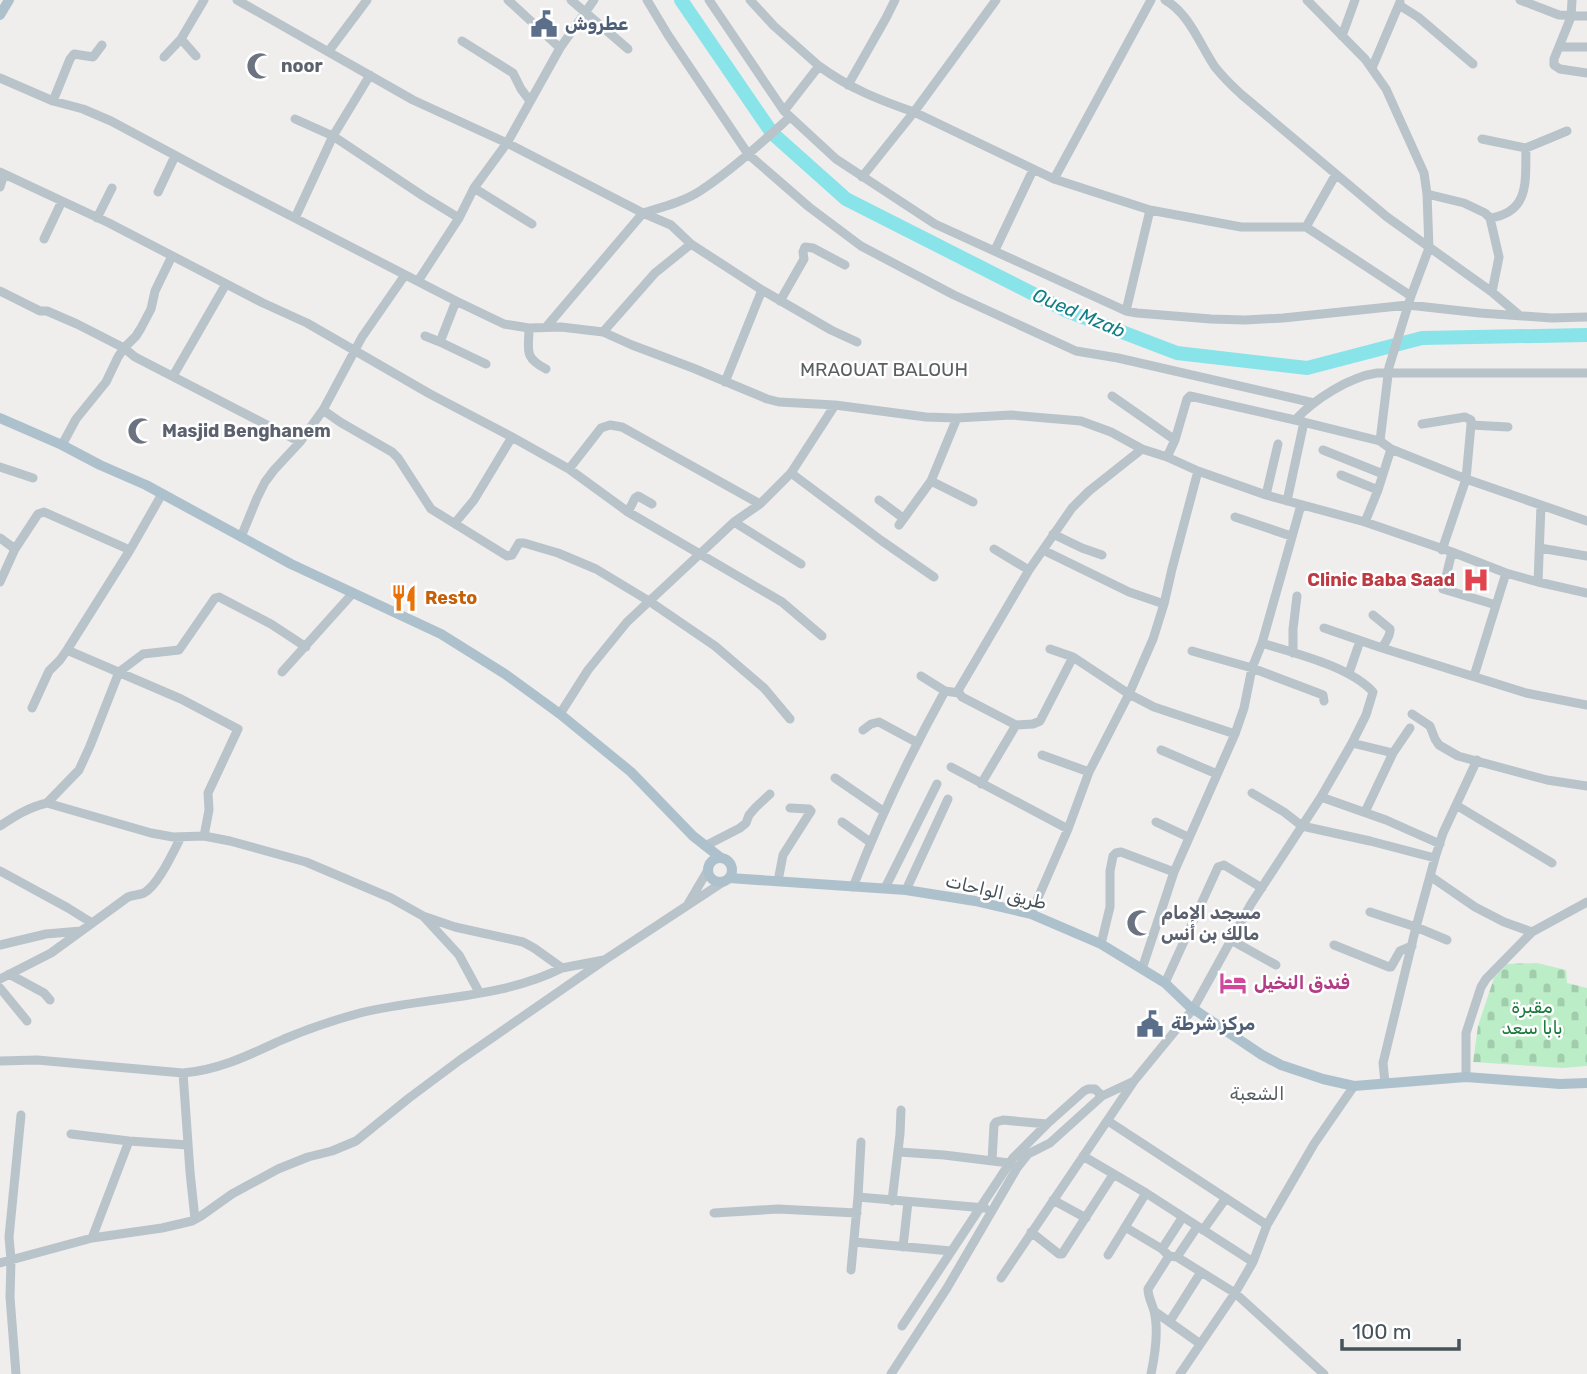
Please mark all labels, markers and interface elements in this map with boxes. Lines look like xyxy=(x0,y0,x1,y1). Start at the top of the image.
public building icon: عطروش xyxy=(529,9,559,39)
place label: عطروش xyxy=(565,13,628,35)
mosque icon: noor xyxy=(245,51,275,81)
place label: noor xyxy=(281,55,323,77)
water label: Oued Mzab xyxy=(1029,283,1129,343)
district label: MRAOUAT BALOUH xyxy=(800,358,968,381)
mosque icon: Masjid Benghanem xyxy=(126,416,156,446)
place label: Masjid Benghanem xyxy=(162,420,331,442)
hospital icon: Clinic Baba Saad xyxy=(1461,565,1491,595)
place label: Clinic Baba Saad xyxy=(1307,569,1455,591)
restaurant icon: Resto xyxy=(389,583,419,613)
place label: Resto xyxy=(425,587,477,609)
street label: طريق الواحات xyxy=(943,870,1049,914)
place label: مسجد الإمام مالك بن أنس xyxy=(1161,902,1261,945)
mosque icon: مسجد الإمام مالك بن أنس xyxy=(1125,908,1155,938)
hotel icon: فندق النخيل xyxy=(1218,968,1248,998)
place label: فندق النخيل xyxy=(1254,972,1350,994)
park label: مقبرة بابا سعد xyxy=(1501,996,1563,1039)
public building icon: مركز شرطة xyxy=(1135,1009,1165,1039)
place label: مركز شرطة xyxy=(1171,1013,1255,1035)
district label: الشعبة xyxy=(1230,1082,1284,1105)
scale bar xyxy=(1342,1308,1459,1352)
text: 100 m xyxy=(1352,1319,1411,1344)

